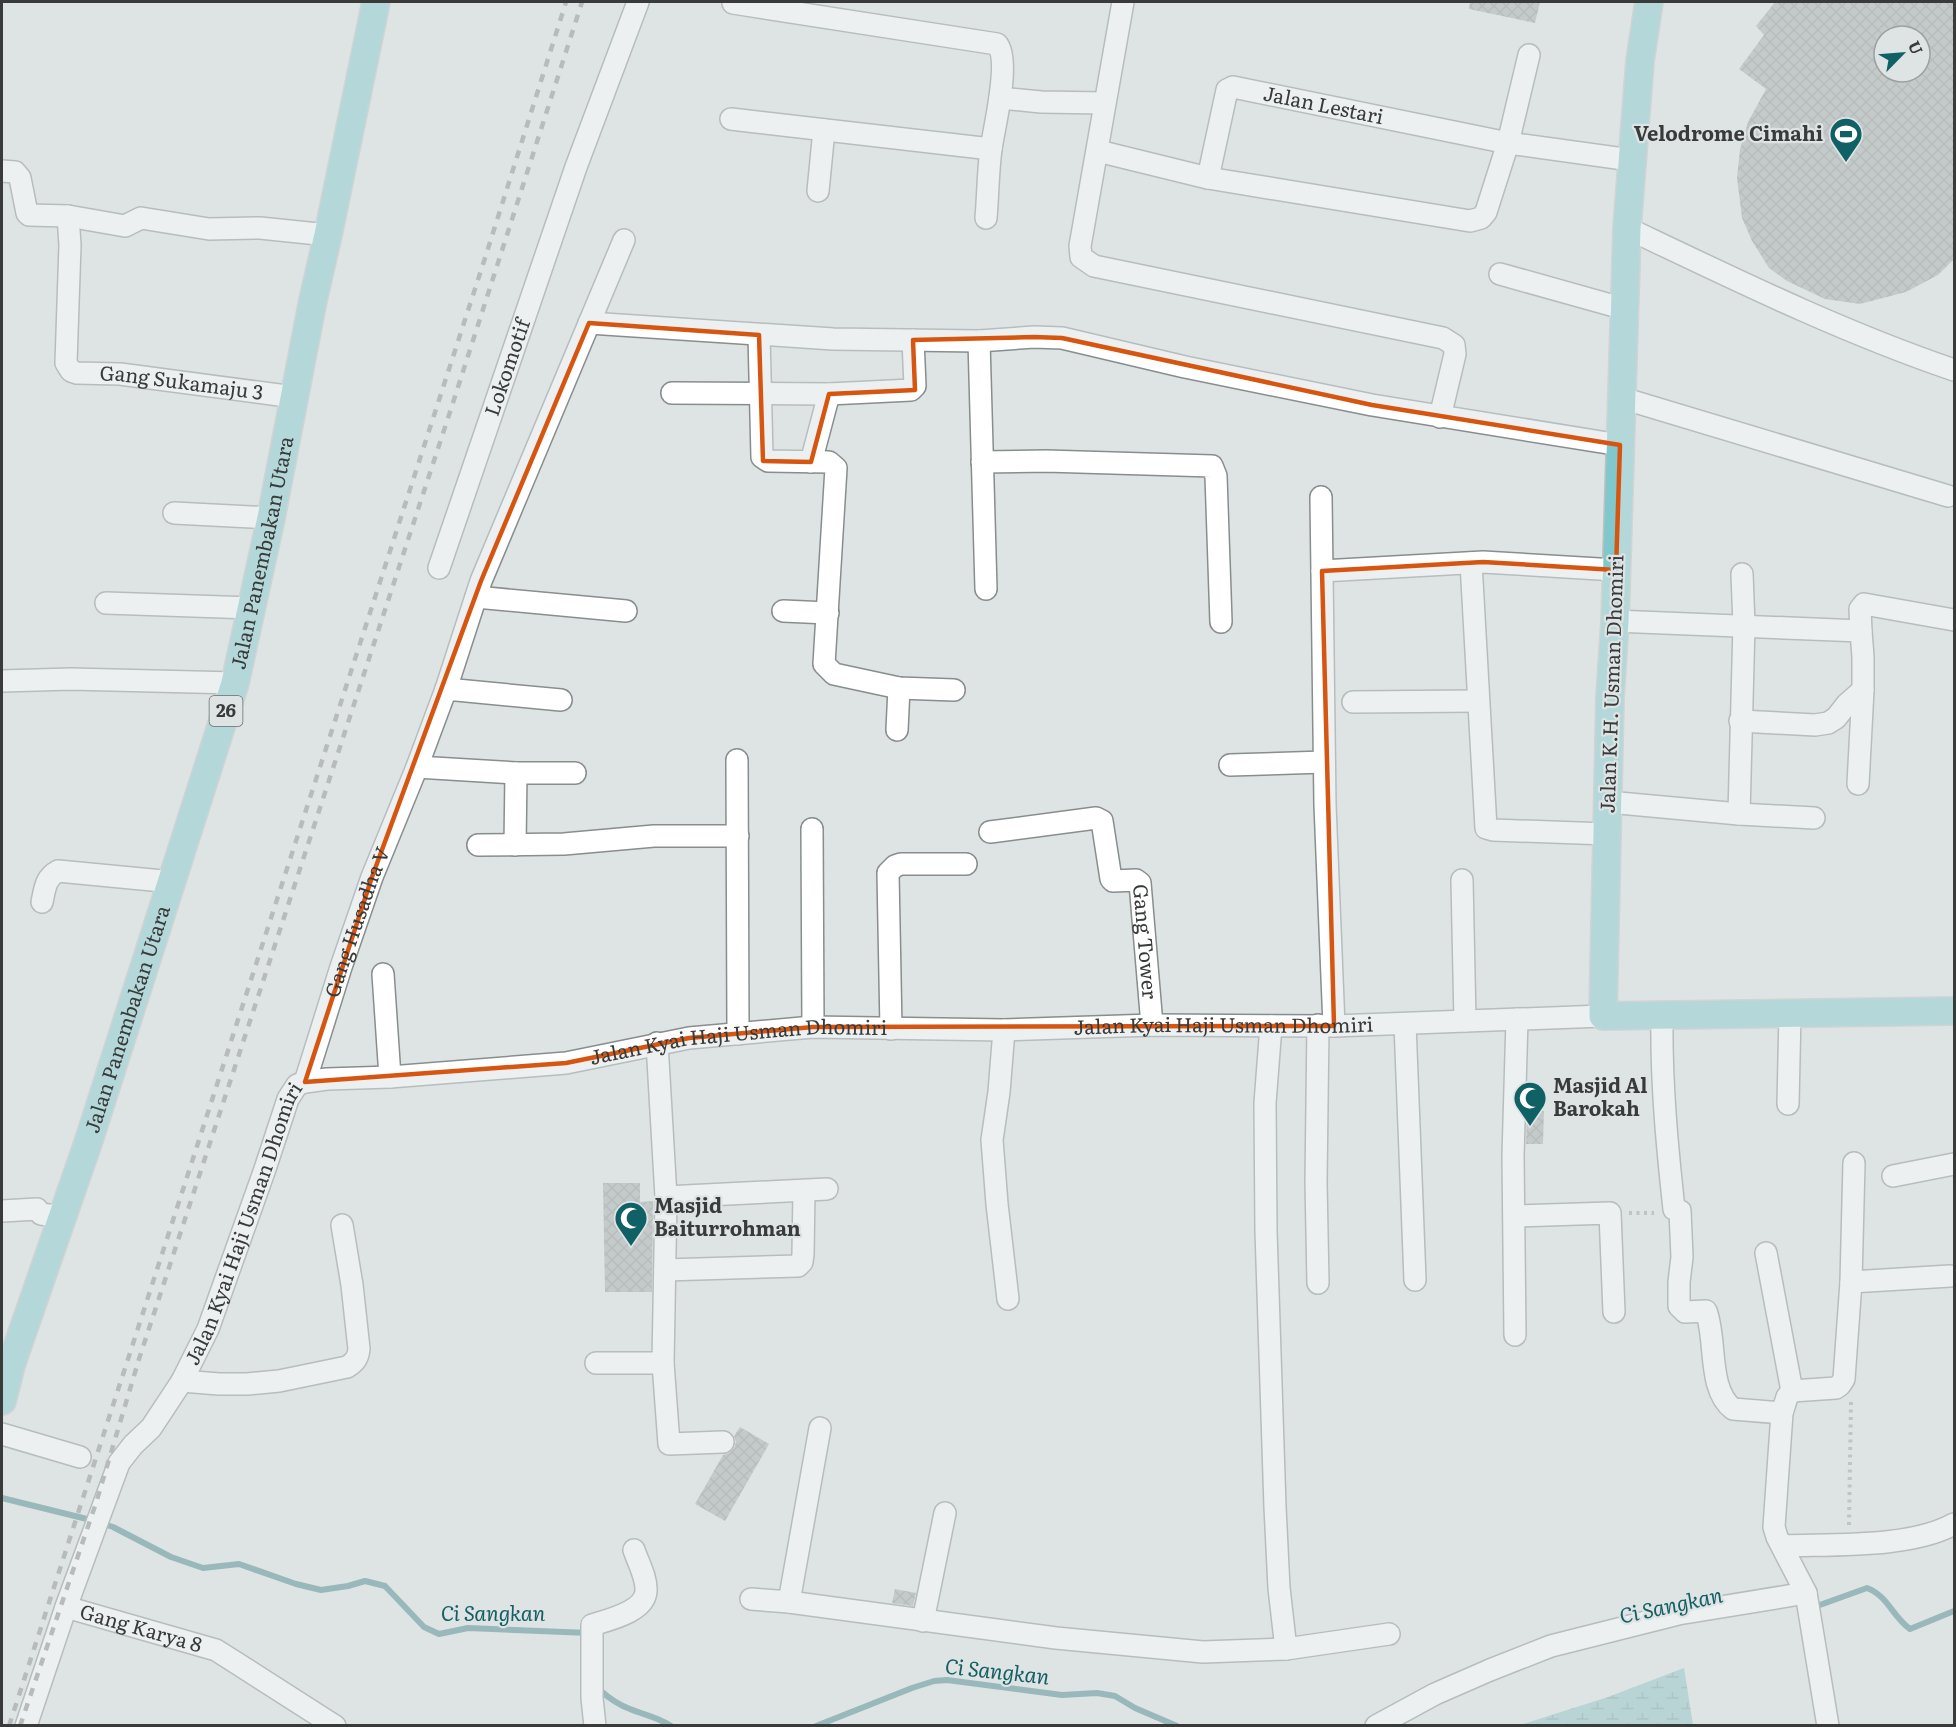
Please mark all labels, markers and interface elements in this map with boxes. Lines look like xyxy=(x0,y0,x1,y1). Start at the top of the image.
north arrow xyxy=(1872,24,1932,84)
text: U xyxy=(1903,36,1930,58)
street label: Jalan Lestari xyxy=(1261,77,1387,130)
sports icon: Velodrome Cimahi xyxy=(1828,116,1864,163)
place label: Velodrome Cimahi xyxy=(1634,117,1823,147)
street label: Lokomotif xyxy=(475,312,537,419)
street label: Gang Sukamaju 3 xyxy=(99,356,265,406)
street label: Jalan Panembakan Utara xyxy=(221,433,299,672)
street label: Jalan K.H. Usman Dhomiri xyxy=(1590,554,1630,814)
road number: 26 xyxy=(210,696,242,726)
street label: Gang Husadha V xyxy=(315,841,396,1001)
street label: Gang Tower xyxy=(1127,883,1167,1001)
street label: Jalan Panembakan Utara xyxy=(75,901,176,1136)
street label: Jalan Kyai Haji Usman Dhomiri xyxy=(1073,1008,1374,1041)
street label: Jalan Kyai Haji Usman Dhomiri xyxy=(587,1009,888,1071)
place label: Masjid Al Barokah xyxy=(1553,1069,1647,1122)
street label: Jalan Kyai Haji Usman Dhomiri xyxy=(175,1075,308,1370)
mosque icon: Masjid Al Barokah xyxy=(1512,1080,1548,1127)
place label: Masjid Baiturrohman xyxy=(654,1189,801,1242)
mosque icon: Masjid Baiturrohman xyxy=(613,1200,649,1247)
water label: Ci Sangkan xyxy=(1616,1577,1725,1630)
street label: Gang Karya 8 xyxy=(77,1595,206,1658)
water label: Ci Sangkan xyxy=(441,1596,546,1627)
water label: Ci Sangkan xyxy=(944,1649,1051,1690)

